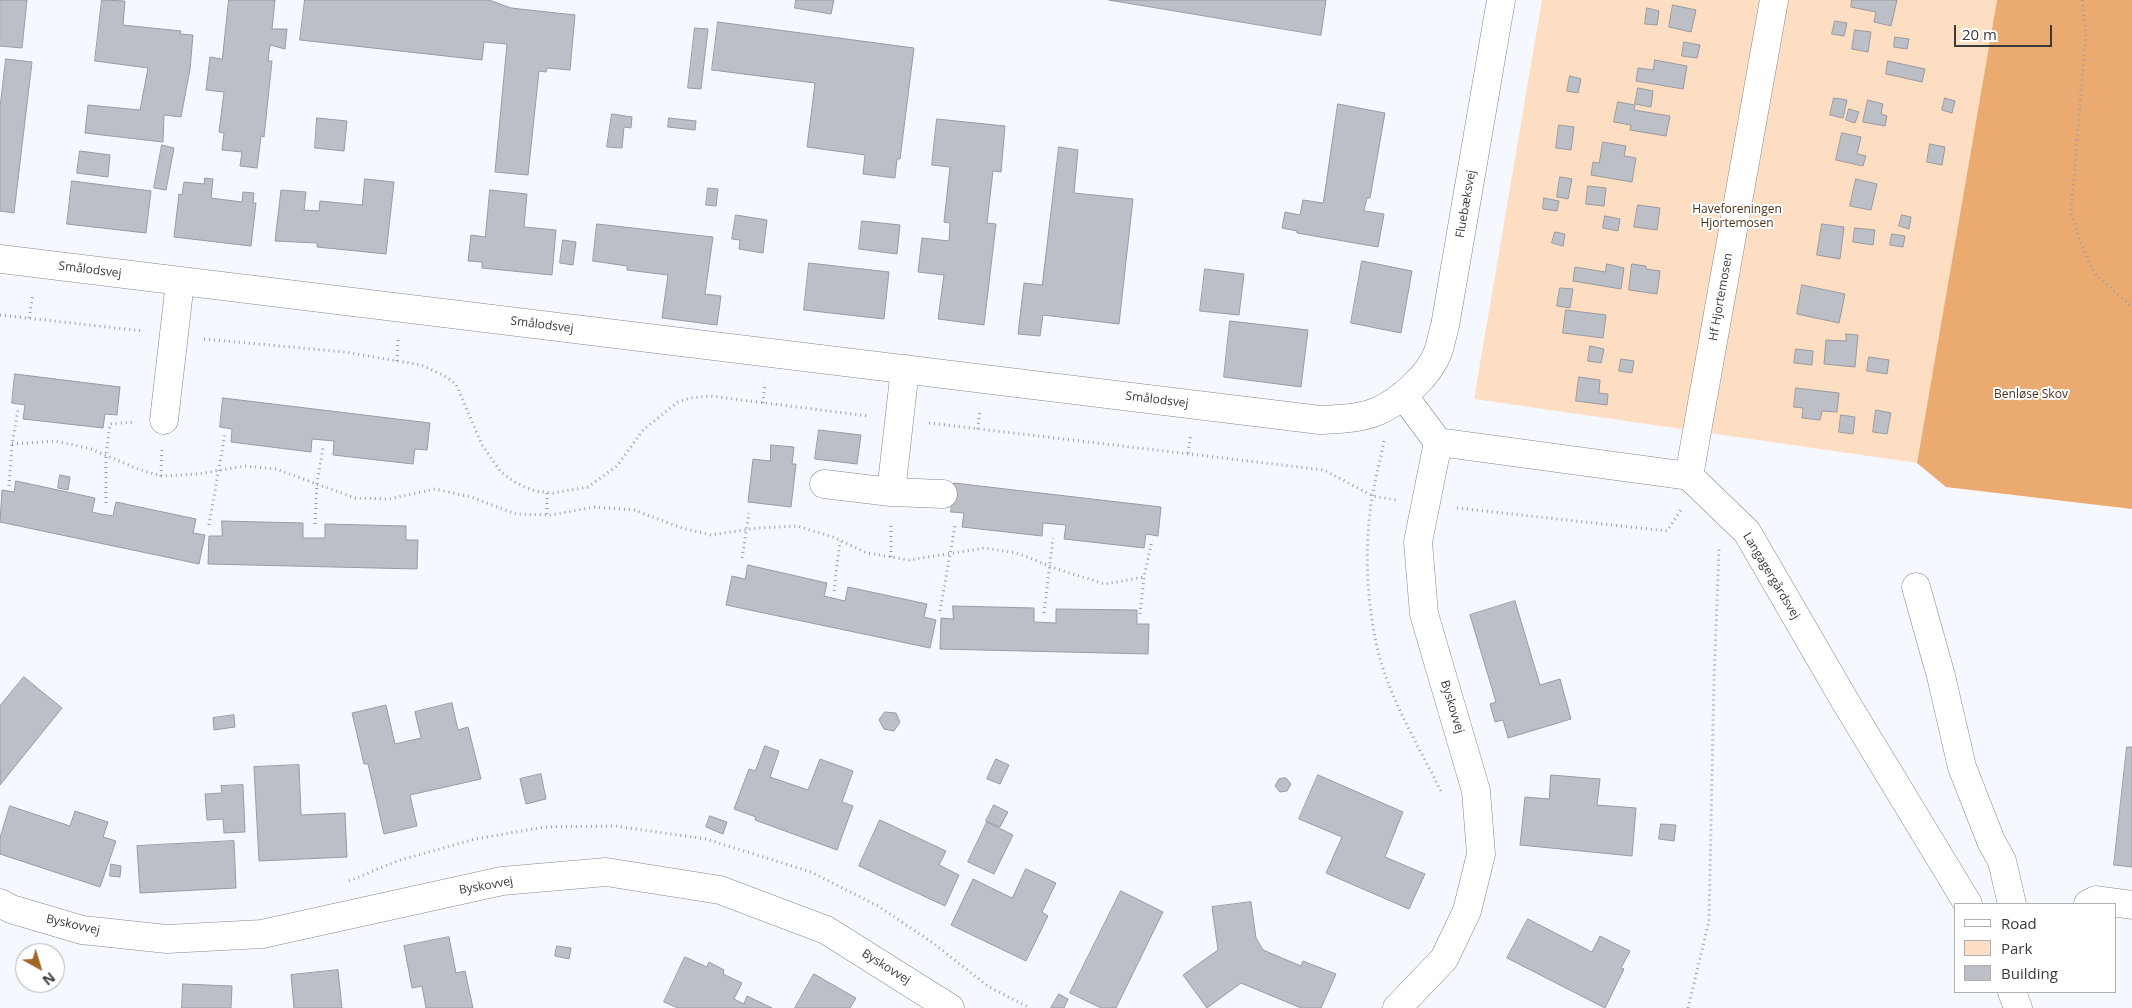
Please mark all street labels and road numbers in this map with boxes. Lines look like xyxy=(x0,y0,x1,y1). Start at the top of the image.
street label: Fluebæksvej xyxy=(1453,169,1479,239)
street label: Hf Hjortemosen xyxy=(1706,252,1736,342)
street label: Smålodsvej xyxy=(58,259,122,281)
street label: Smålodsvej xyxy=(510,314,574,336)
street label: Smålodsvej xyxy=(1125,389,1189,411)
street label: Langagergårdsvej xyxy=(1739,530,1803,622)
street label: Byskovvej xyxy=(1437,679,1467,735)
street label: Byskovvej xyxy=(458,874,514,898)
street label: Byskovvej xyxy=(45,912,101,938)
street label: Byskovvej xyxy=(859,946,913,988)

